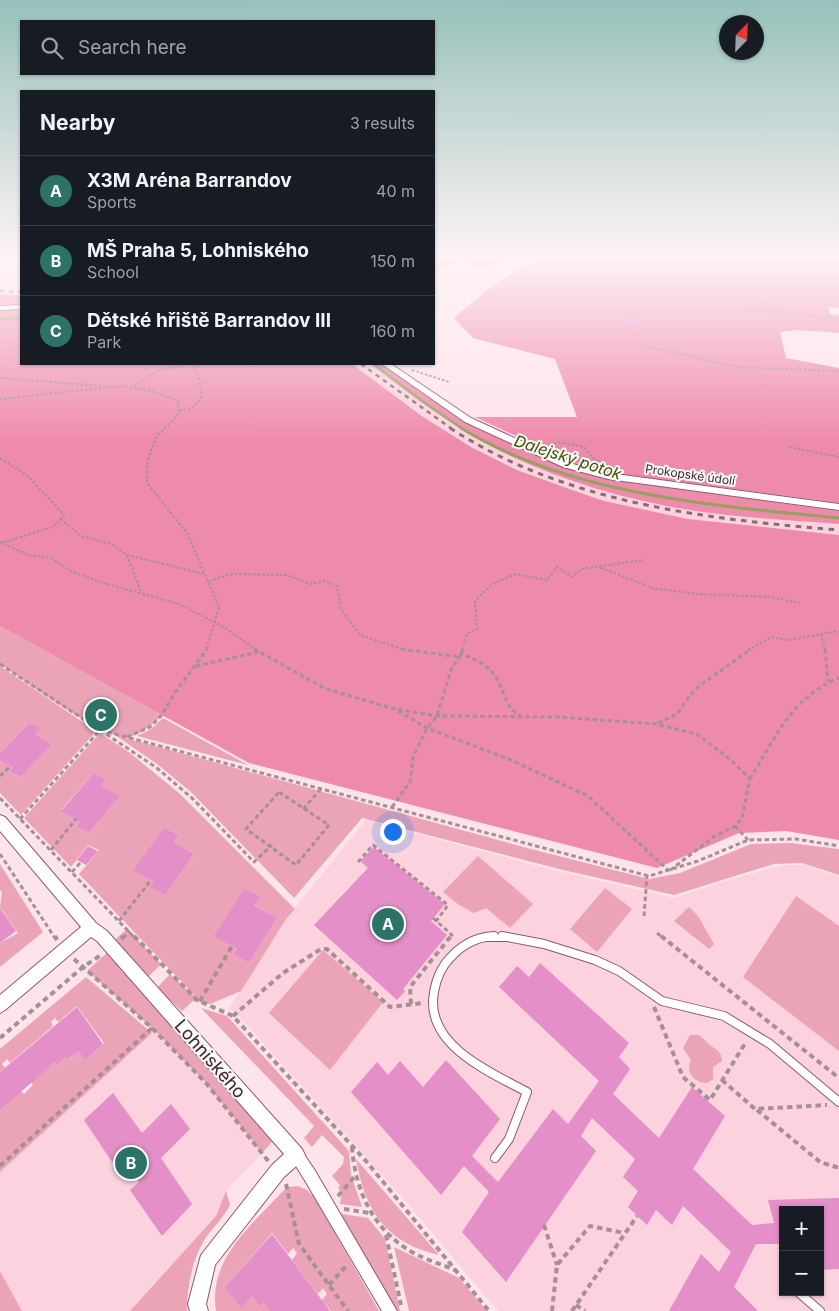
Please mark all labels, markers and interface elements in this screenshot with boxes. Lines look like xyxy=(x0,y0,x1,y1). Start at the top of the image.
north arrow xyxy=(719,15,764,60)
search box xyxy=(20,20,435,75)
icon: search xyxy=(38,34,66,62)
text: Search here xyxy=(78,36,187,59)
text: Nearby xyxy=(40,110,115,135)
text: 3 results xyxy=(350,113,415,133)
text: X3M Aréna Barrandov xyxy=(87,169,292,192)
text: A xyxy=(50,181,62,201)
text: 40 m xyxy=(376,181,415,201)
text: Sports xyxy=(87,192,136,212)
text: MŠ Praha 5, Lohniského xyxy=(87,239,309,262)
text: B xyxy=(51,251,61,271)
text: 150 m xyxy=(370,251,415,271)
text: School xyxy=(87,262,139,282)
text: Dětské hřiště Barrandov III xyxy=(87,309,331,332)
text: C xyxy=(50,321,62,341)
text: 160 m xyxy=(370,321,415,341)
text: Park xyxy=(87,332,121,352)
water label: Dalejský potok xyxy=(512,430,625,484)
street label: Prokopské údolí xyxy=(644,461,736,488)
pin: C xyxy=(85,696,117,734)
your location xyxy=(380,819,406,845)
pin: A xyxy=(372,905,404,943)
street label: Lohniského xyxy=(170,1015,250,1102)
pin: B xyxy=(115,1144,147,1182)
map controls xyxy=(779,1206,824,1296)
button: + xyxy=(779,1206,824,1251)
button: − xyxy=(779,1251,824,1296)

